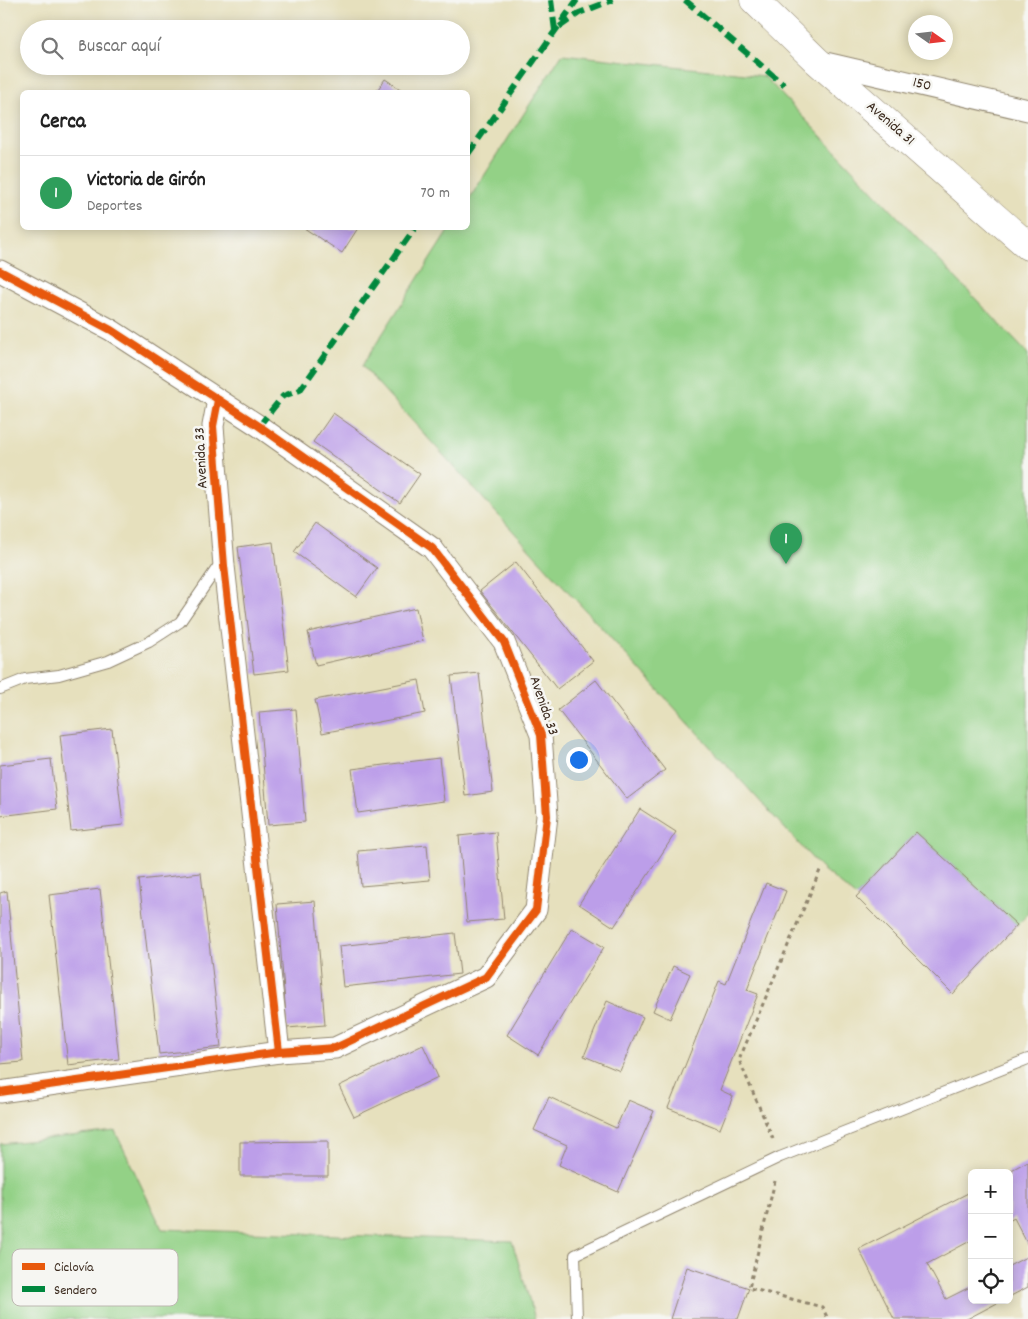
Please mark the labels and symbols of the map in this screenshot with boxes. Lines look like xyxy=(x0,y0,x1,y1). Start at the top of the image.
north arrow xyxy=(908,15,953,60)
street label: 150 xyxy=(911,72,933,98)
street label: Avenida 31 xyxy=(861,97,919,151)
street label: Avenida 33 xyxy=(189,427,215,489)
pin: 1 xyxy=(770,523,802,564)
street label: Avenida 33 xyxy=(523,673,563,739)
your location xyxy=(566,747,592,773)
legend xyxy=(12,1249,178,1306)
text: Ciclovía xyxy=(54,1258,94,1278)
text: Sendero xyxy=(54,1281,97,1301)

